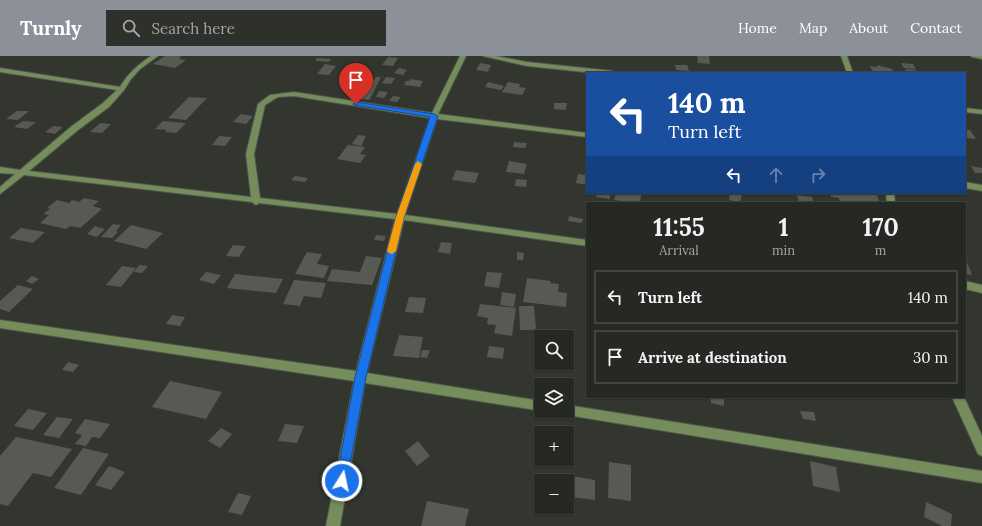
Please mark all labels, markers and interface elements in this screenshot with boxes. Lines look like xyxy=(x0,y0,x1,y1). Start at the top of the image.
search box xyxy=(106,10,386,46)
text: Turnly xyxy=(20,16,82,40)
icon: search xyxy=(120,17,142,39)
text: Search here xyxy=(152,19,235,38)
text: Home xyxy=(738,19,777,37)
text: Map xyxy=(799,19,827,37)
text: About xyxy=(849,19,888,37)
text: Contact xyxy=(910,19,962,37)
pin xyxy=(339,63,373,104)
icon: arrive xyxy=(345,69,367,91)
text: 140 m xyxy=(668,85,746,121)
icon: left xyxy=(602,88,654,140)
text: Turn left xyxy=(668,120,741,143)
icon: left xyxy=(723,164,745,186)
icon: ahead xyxy=(765,164,787,186)
icon: right xyxy=(807,164,829,186)
text: 11:55 xyxy=(653,212,705,243)
text: 1 xyxy=(779,212,788,243)
text: 170 xyxy=(862,212,899,243)
text: Arrival xyxy=(659,242,699,259)
text: min xyxy=(772,242,795,259)
text: m xyxy=(875,242,886,259)
icon: left xyxy=(604,286,626,308)
text: Turn left xyxy=(638,288,702,307)
text: 140 m xyxy=(908,288,948,307)
map controls xyxy=(534,330,574,514)
button: search xyxy=(534,330,574,370)
icon: arrive xyxy=(604,346,626,368)
text: Arrive at destination xyxy=(638,348,787,367)
text: 30 m xyxy=(913,348,948,367)
button: layers xyxy=(534,378,574,418)
button: + xyxy=(534,426,574,466)
position arrow xyxy=(321,460,363,502)
button: − xyxy=(534,474,574,514)

